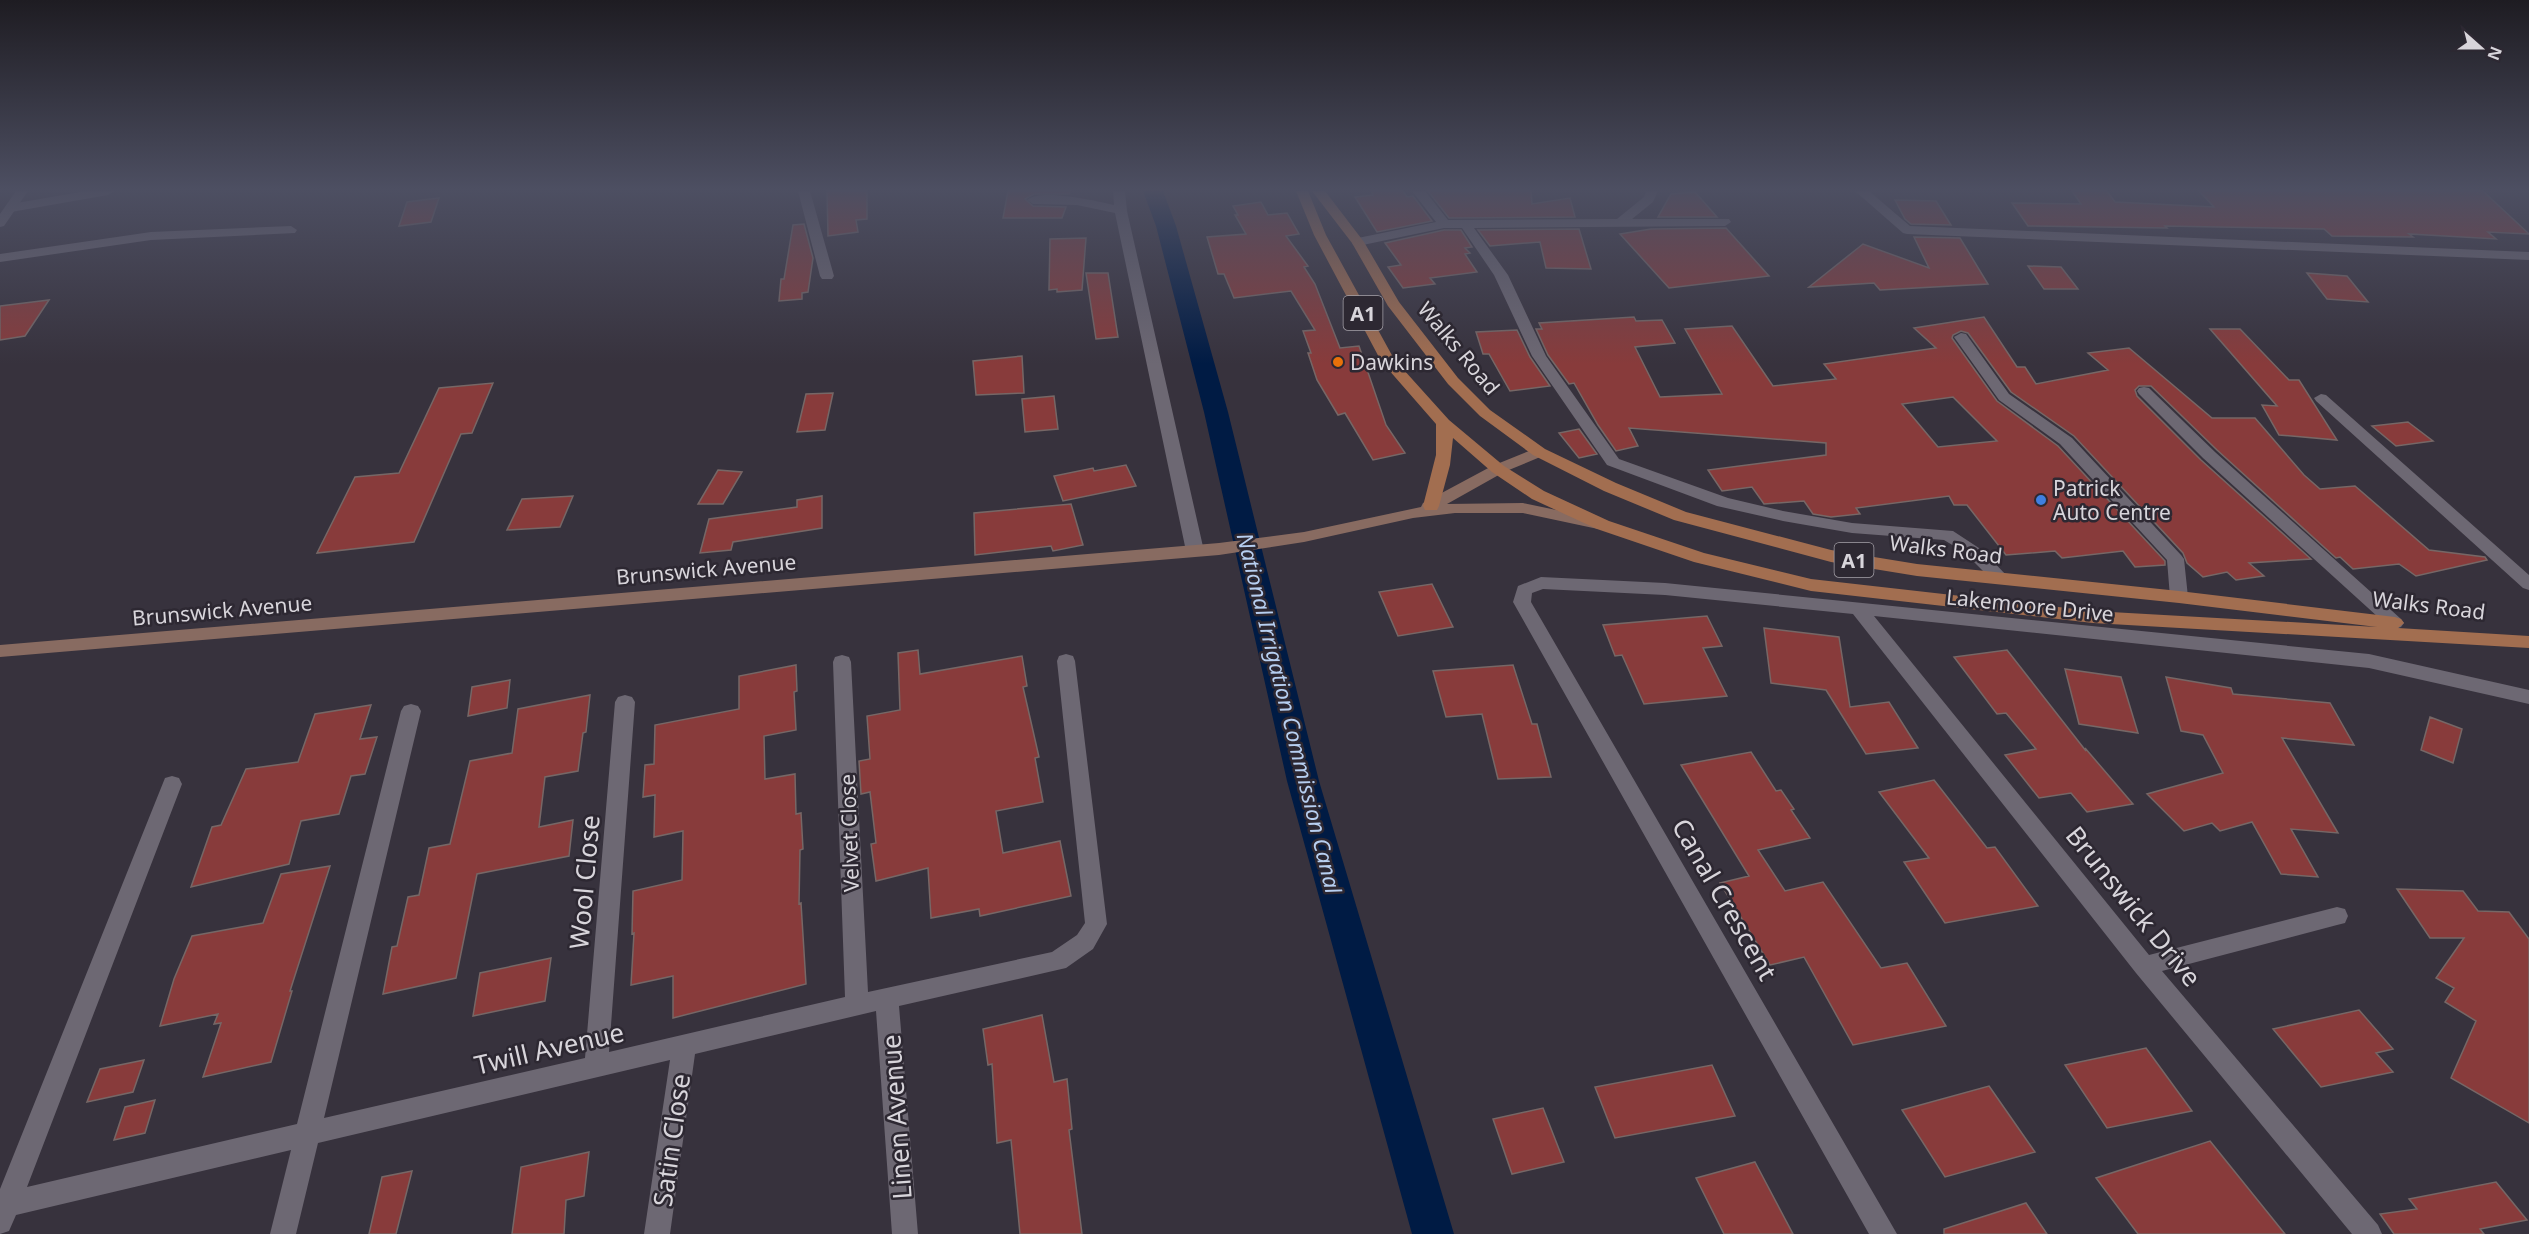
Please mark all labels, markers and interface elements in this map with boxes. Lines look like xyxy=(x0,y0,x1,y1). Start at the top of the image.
north arrow xyxy=(2451,18,2511,78)
text: N xyxy=(2482,43,2508,63)
road number: A1 xyxy=(1344,296,1382,330)
street label: Walks Road xyxy=(1412,296,1506,400)
place label: Dawkins xyxy=(1350,348,1433,376)
marker: Dawkins xyxy=(1331,355,1345,369)
place label: Patrick Auto Centre xyxy=(2053,474,2171,526)
marker: Patrick Auto Centre xyxy=(2034,493,2048,507)
street label: Walks Road xyxy=(1888,528,2004,570)
water label: National Irrigation Commission Canal xyxy=(1231,530,1350,898)
road number: A1 xyxy=(1834,543,1874,577)
street label: Brunswick Avenue xyxy=(615,547,797,591)
street label: Lakemoore Drive xyxy=(1945,582,2115,628)
street label: Walks Road xyxy=(2371,584,2487,626)
street label: Brunswick Avenue xyxy=(131,588,313,632)
street label: Velvet Close xyxy=(833,773,865,893)
street label: Canal Crescent xyxy=(1664,811,1786,987)
street label: Wool Close xyxy=(560,813,608,951)
street label: Brunswick Drive xyxy=(2058,818,2210,994)
street label: Twill Avenue xyxy=(471,1013,627,1083)
street label: Linen Avenue xyxy=(872,1033,920,1201)
street label: Satin Close xyxy=(644,1071,698,1209)

